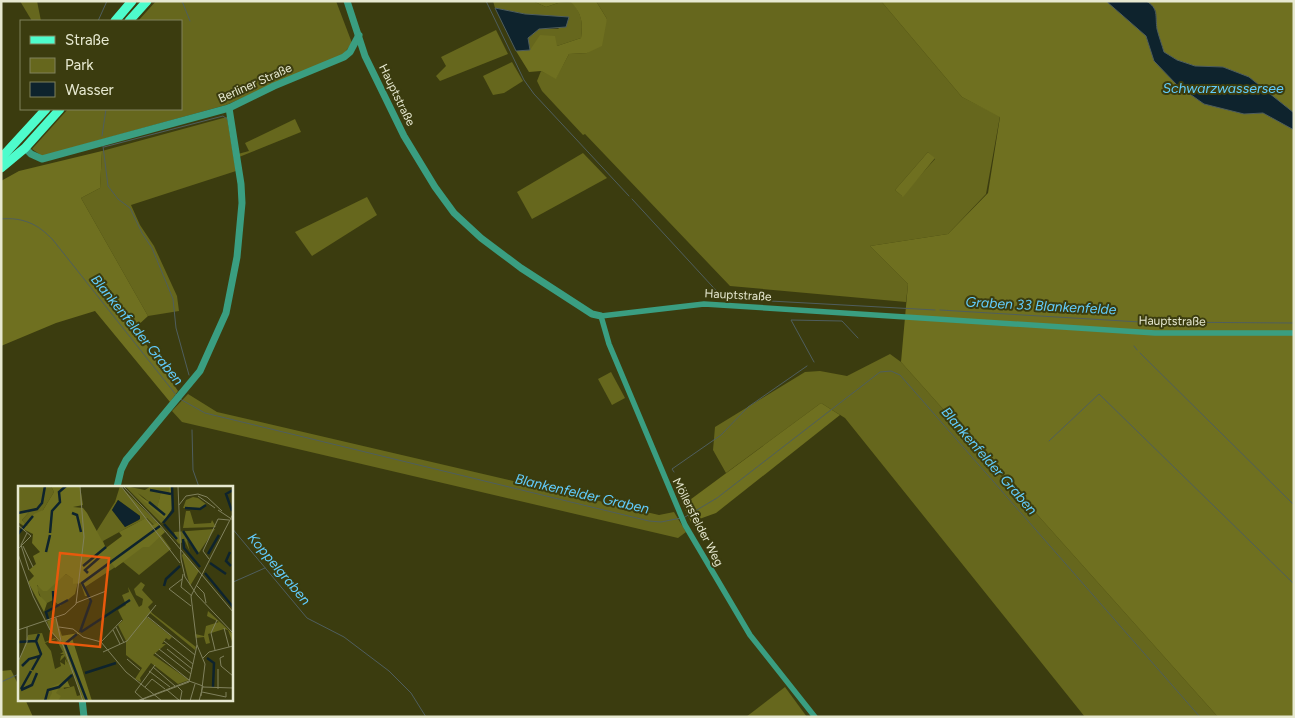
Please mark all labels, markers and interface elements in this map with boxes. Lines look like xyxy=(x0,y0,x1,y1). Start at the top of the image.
legend xyxy=(20,20,182,110)
text: Straße xyxy=(65,31,109,49)
text: Park xyxy=(65,56,94,74)
street label: Berliner Straße xyxy=(216,60,294,105)
street label: Hauptstraße xyxy=(376,62,418,129)
water label: Schwarzwassersee xyxy=(1162,80,1284,97)
text: Wasser xyxy=(65,81,114,99)
water label: Blankenfelder Graben xyxy=(87,271,187,389)
street label: Hauptstraße xyxy=(704,286,772,304)
water label: Graben 33 Blankenfelde xyxy=(965,294,1117,318)
street label: Hauptstraße xyxy=(1138,313,1206,329)
water label: Blankenfelder Graben xyxy=(938,404,1041,518)
water label: Blankenfelder Graben xyxy=(513,470,651,518)
street label: Möllersfelder Weg xyxy=(670,475,726,569)
inset map xyxy=(18,486,232,700)
water label: Koppelgraben xyxy=(244,530,314,609)

